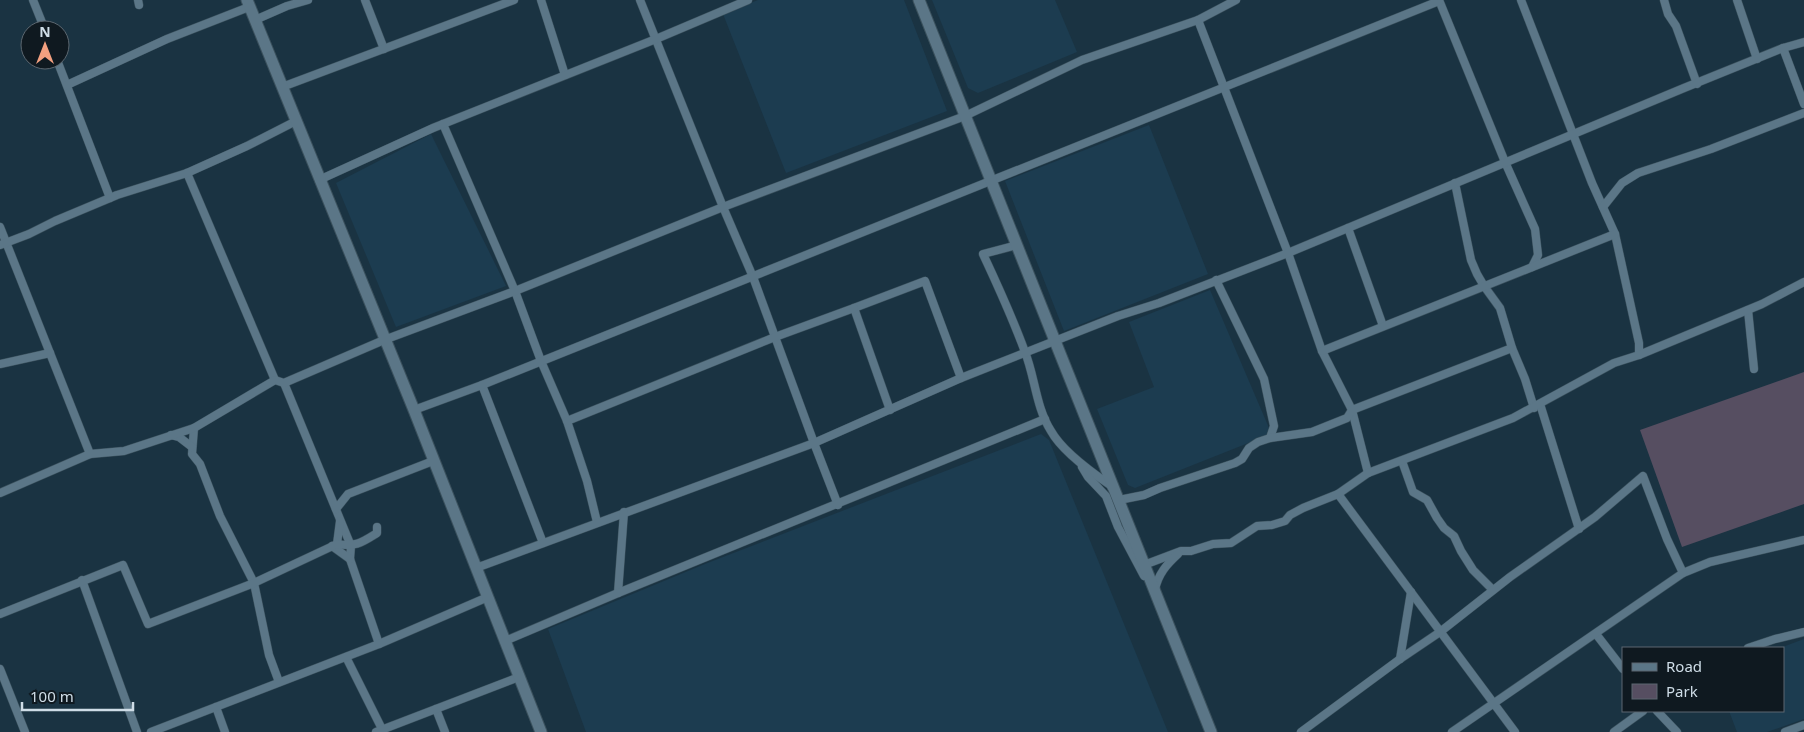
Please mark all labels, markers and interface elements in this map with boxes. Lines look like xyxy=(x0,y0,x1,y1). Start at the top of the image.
north arrow xyxy=(20,20,70,70)
text: N xyxy=(39,22,51,41)
legend xyxy=(1622,647,1784,712)
text: Road xyxy=(1666,656,1702,676)
scale bar xyxy=(22,680,134,712)
text: Park xyxy=(1666,681,1698,701)
text: 100 m xyxy=(30,686,74,706)

